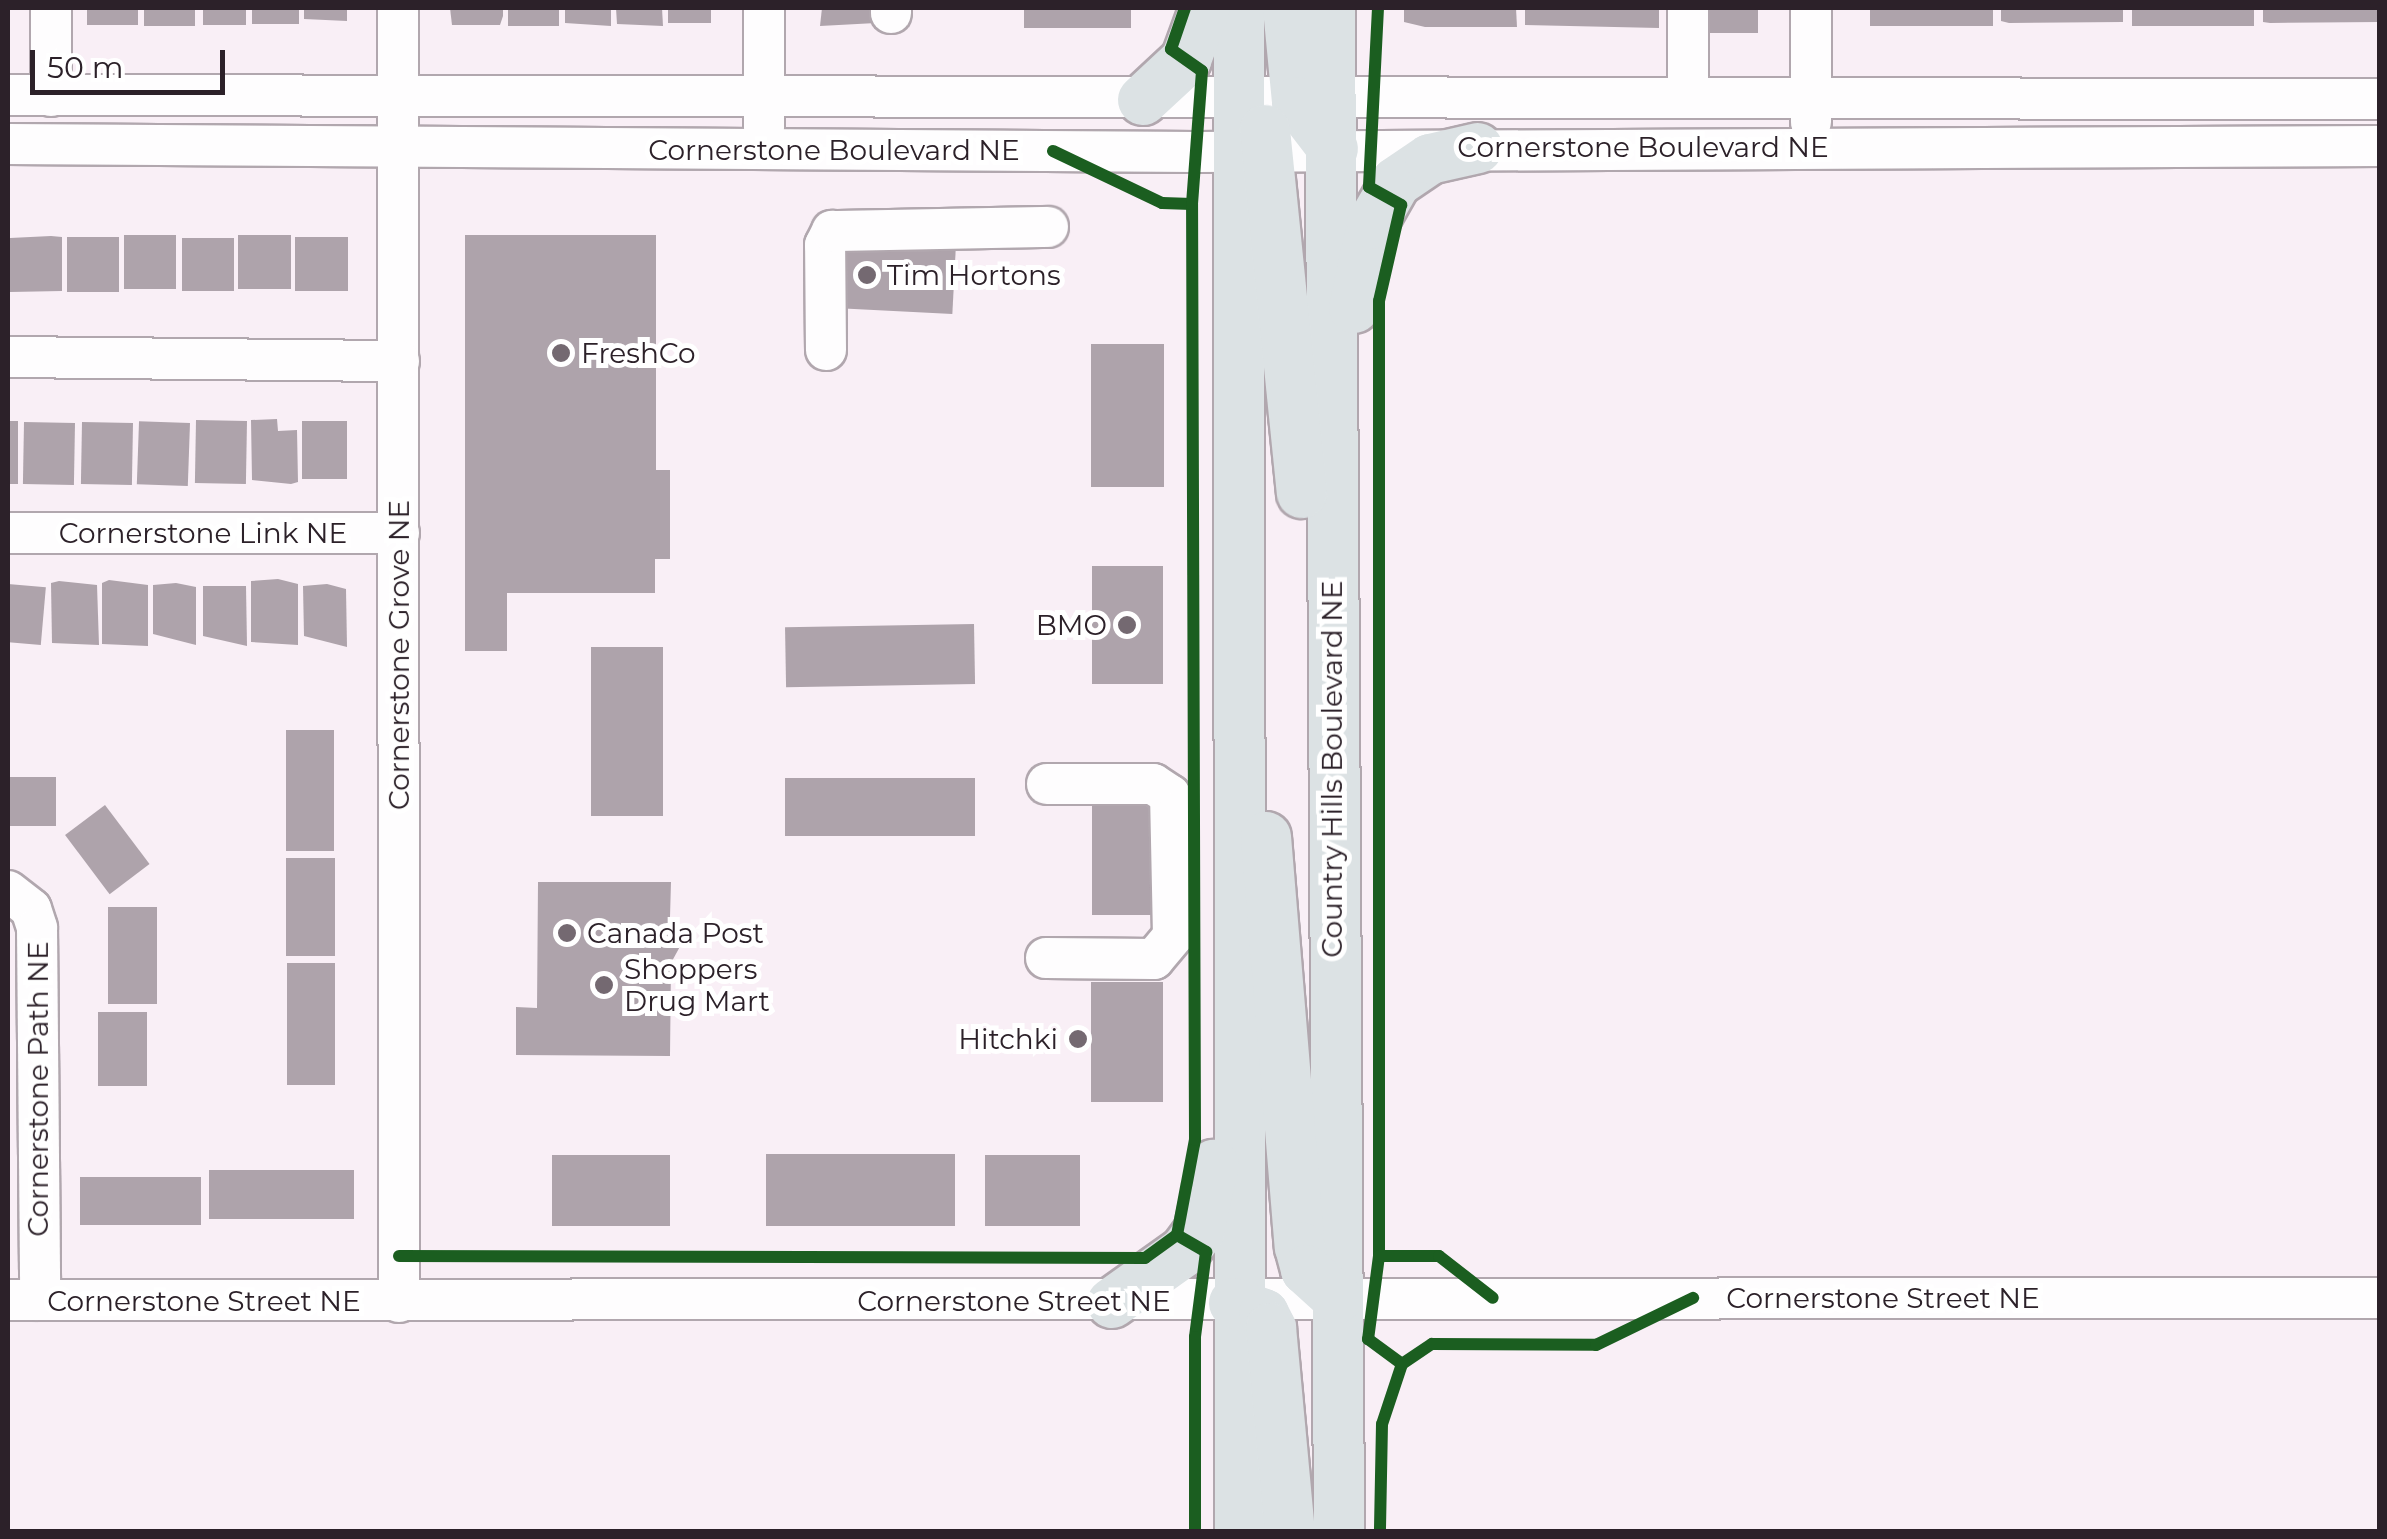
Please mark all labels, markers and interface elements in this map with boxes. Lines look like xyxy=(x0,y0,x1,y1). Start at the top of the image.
scale bar xyxy=(35,30,230,92)
text: 50 m xyxy=(47,49,124,86)
street label: Cornerstone Boulevard NE xyxy=(1457,130,1829,164)
street label: Cornerstone Boulevard NE xyxy=(648,133,1020,167)
place label: Tim Hortons xyxy=(887,258,1061,292)
marker: Tim Hortons xyxy=(856,264,878,286)
place label: FreshCo xyxy=(581,336,696,370)
marker: FreshCo xyxy=(550,342,572,364)
street label: Cornerstone Grove NE xyxy=(382,500,416,810)
street label: Cornerstone Link NE xyxy=(59,516,347,550)
street label: Country Hills Boulevard NE xyxy=(1315,580,1349,958)
place label: BMO xyxy=(1036,608,1107,642)
marker: BMO xyxy=(1116,614,1138,636)
place label: Canada Post xyxy=(587,916,764,950)
marker: Canada Post xyxy=(556,922,578,944)
street label: Cornerstone Path NE xyxy=(21,941,55,1237)
place label: Shoppers Drug Mart xyxy=(624,952,770,1018)
marker: Shoppers Drug Mart xyxy=(593,974,615,996)
place label: Hitchki xyxy=(958,1022,1058,1056)
marker: Hitchki xyxy=(1067,1028,1089,1050)
street label: Cornerstone Street NE xyxy=(1726,1281,2040,1315)
street label: Cornerstone Street NE xyxy=(47,1284,361,1318)
street label: Cornerstone Street NE xyxy=(857,1284,1171,1318)

